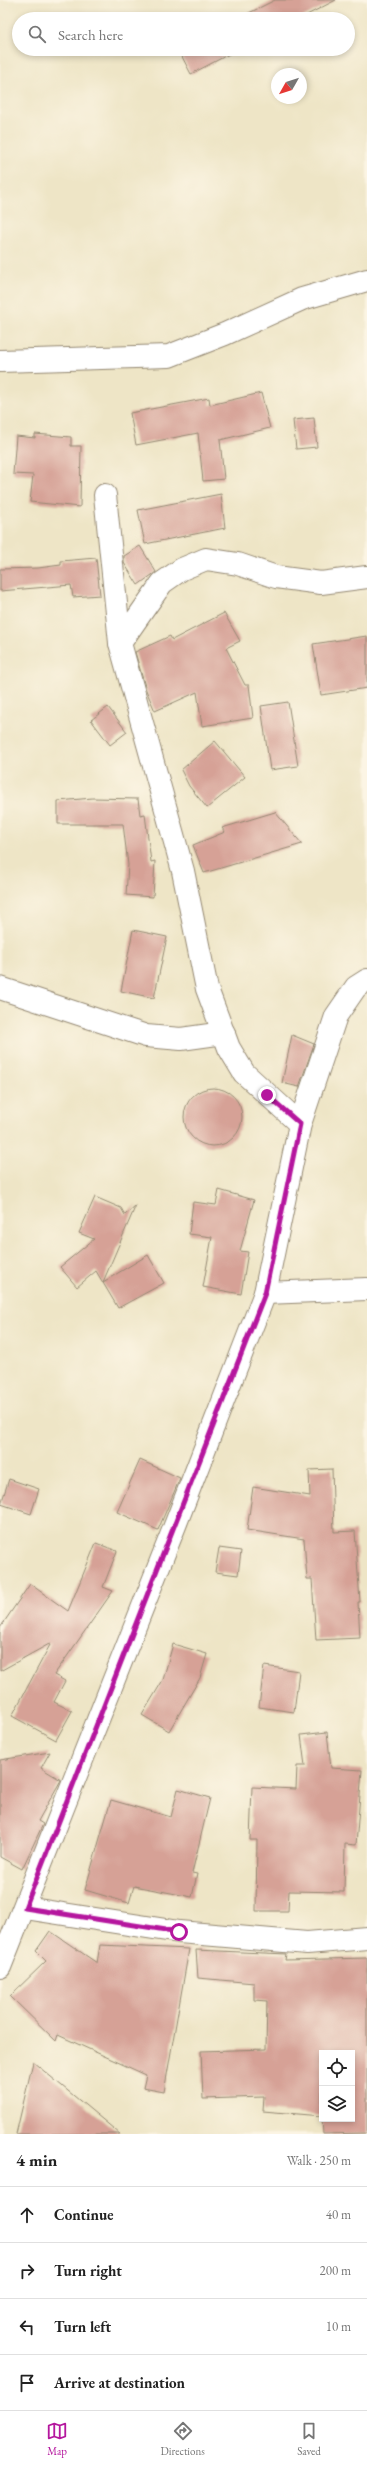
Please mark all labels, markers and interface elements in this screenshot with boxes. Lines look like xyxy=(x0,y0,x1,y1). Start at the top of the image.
search box xyxy=(12,12,355,56)
icon: search xyxy=(26,23,48,45)
text: Search here xyxy=(58,25,123,44)
north arrow xyxy=(271,68,307,104)
route end xyxy=(258,1086,276,1104)
route start xyxy=(170,1923,188,1941)
map controls xyxy=(319,2050,355,2122)
button: locate xyxy=(319,2050,355,2086)
button: layers xyxy=(319,2086,355,2122)
text: 4 min xyxy=(16,2149,57,2171)
text: Walk · 250 m xyxy=(287,2152,351,2169)
icon: ahead xyxy=(16,2204,38,2226)
text: Continue xyxy=(54,2205,114,2224)
text: 40 m xyxy=(326,2206,351,2223)
icon: right xyxy=(16,2260,38,2282)
text: Turn right xyxy=(54,2261,122,2280)
text: 200 m xyxy=(320,2262,351,2279)
icon: left xyxy=(16,2316,38,2338)
text: Turn left xyxy=(54,2317,111,2336)
text: 10 m xyxy=(326,2318,351,2335)
icon: arrive xyxy=(16,2372,38,2394)
text: Arrive at destination xyxy=(54,2373,185,2392)
tab: Map xyxy=(46,2420,68,2458)
tab: Directions xyxy=(161,2420,205,2458)
tab: Saved xyxy=(297,2420,321,2458)

